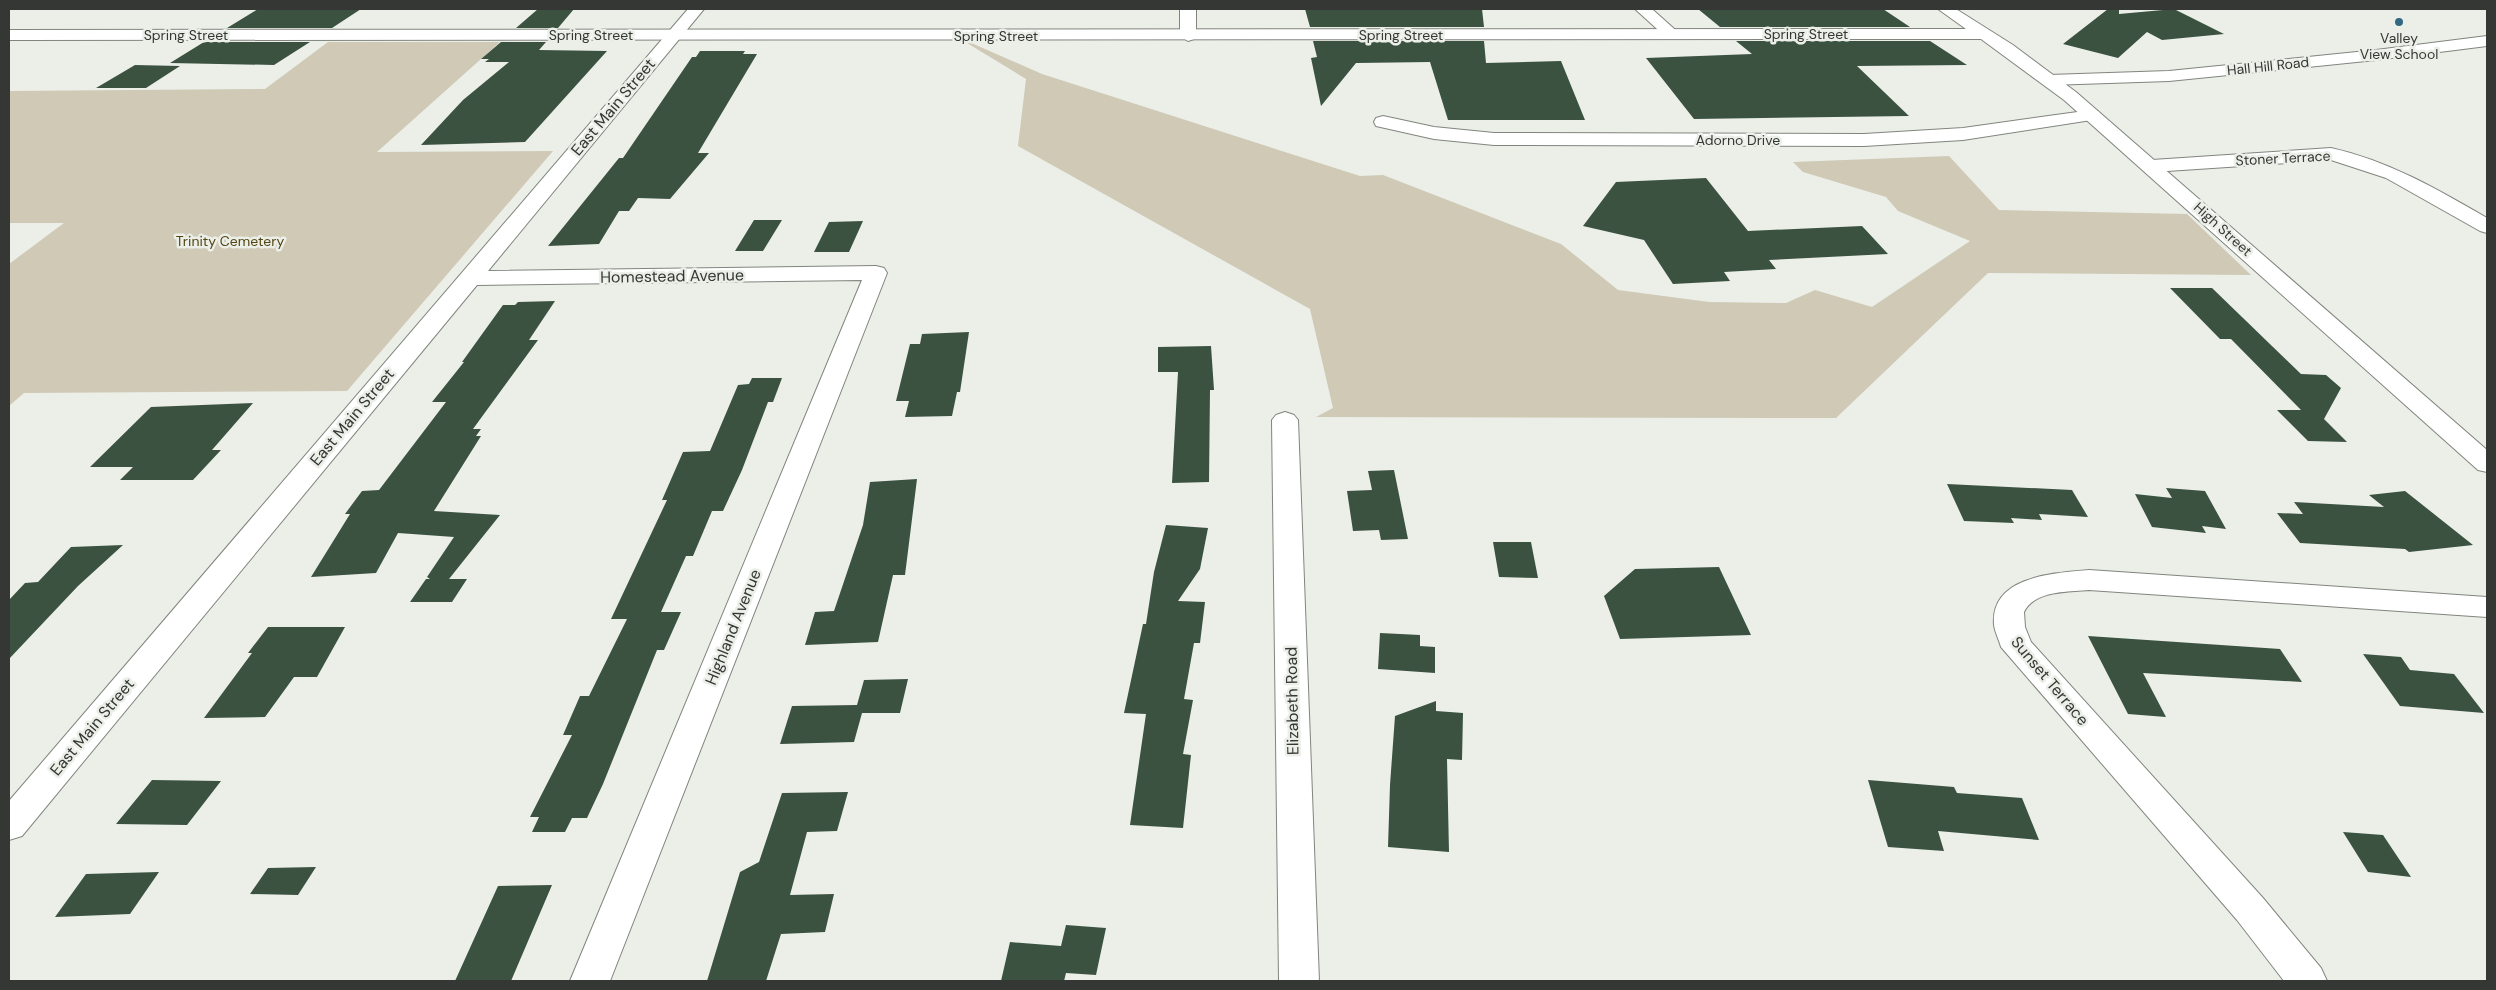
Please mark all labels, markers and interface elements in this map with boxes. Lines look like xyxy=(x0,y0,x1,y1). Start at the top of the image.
marker: Valley View School xyxy=(2393,16,2405,28)
street label: Spring Street xyxy=(1764,25,1848,43)
street label: Spring Street xyxy=(144,26,228,44)
street label: Spring Street xyxy=(549,26,633,44)
street label: Spring Street xyxy=(1359,26,1443,44)
street label: Spring Street xyxy=(954,27,1038,45)
place label: Valley View School xyxy=(2360,29,2438,63)
street label: Hall Hill Road xyxy=(2226,53,2310,79)
street label: East Main Street xyxy=(566,54,660,160)
street label: Adorno Drive xyxy=(1696,131,1780,149)
street label: Stoner Terrace xyxy=(2235,147,2331,169)
street label: High Street xyxy=(2190,198,2256,260)
park label: Trinity Cemetery xyxy=(176,232,284,250)
street label: Homestead Avenue xyxy=(600,264,744,288)
street label: East Main Street xyxy=(305,364,399,470)
street label: Highland Avenue xyxy=(700,566,766,688)
street label: Sunset Terrace xyxy=(2006,632,2094,730)
street label: Elizabeth Road xyxy=(1281,647,1303,755)
street label: East Main Street xyxy=(45,674,139,780)

